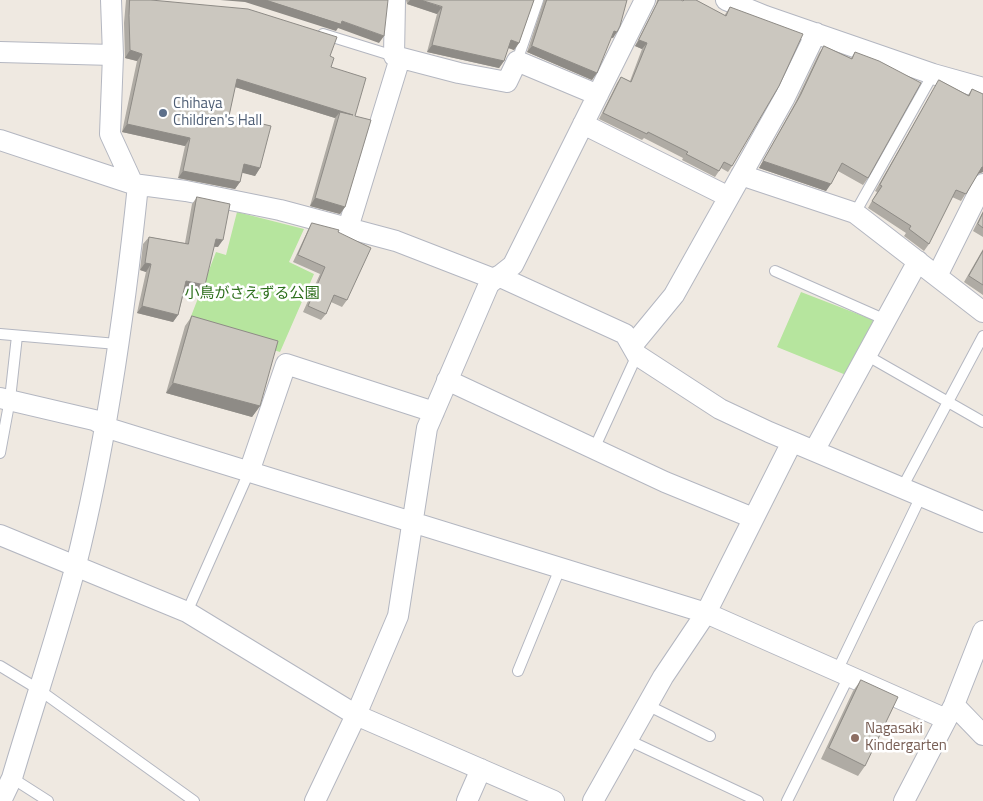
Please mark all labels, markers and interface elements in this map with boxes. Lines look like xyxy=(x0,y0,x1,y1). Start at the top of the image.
place label: Chihaya Children's Hall xyxy=(173,95,262,130)
marker: Chihaya Children's Hall xyxy=(157,107,169,119)
park label: 小鳥がさえずる公園 xyxy=(185,285,319,303)
place label: Nagasaki Kindergarten xyxy=(865,720,947,755)
marker: Nagasaki Kindergarten xyxy=(849,732,861,744)

